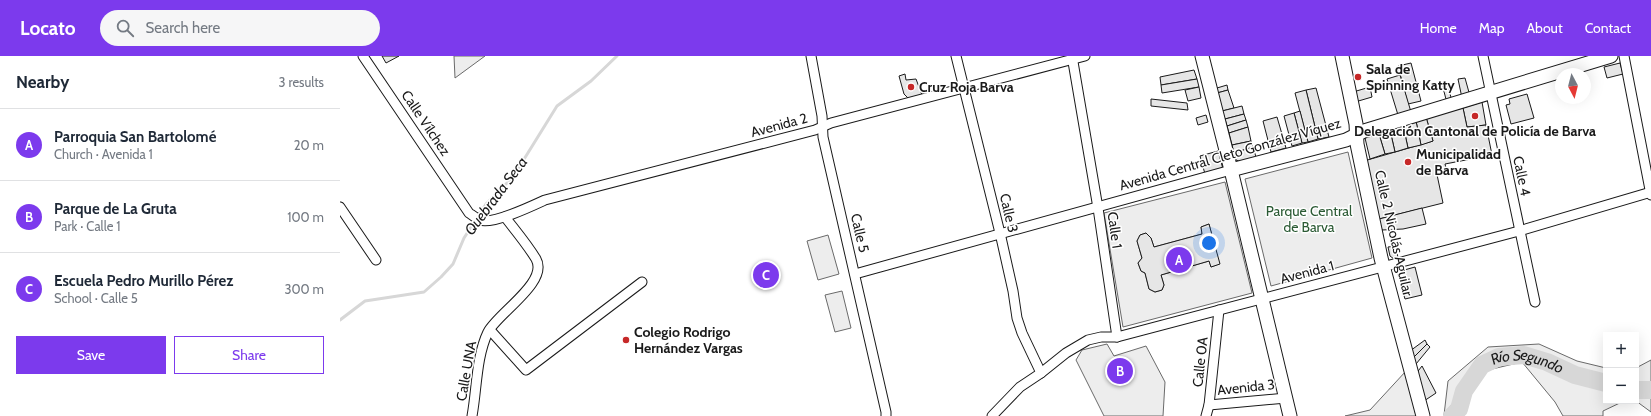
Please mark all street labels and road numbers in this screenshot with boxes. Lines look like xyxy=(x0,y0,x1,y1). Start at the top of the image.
street label: Calle Vílchez xyxy=(397,87,455,160)
street label: Avenida 2 xyxy=(749,109,809,141)
street label: Avenida Central Cleto González Víquez xyxy=(1117,114,1343,194)
street label: Calle 4 xyxy=(1509,154,1535,198)
street label: Calle 2 Nicolás Aguilar xyxy=(1371,168,1417,298)
street label: Calle 3 xyxy=(996,192,1022,234)
street label: Calle 1 xyxy=(1104,211,1126,249)
street label: Calle 5 xyxy=(847,212,873,254)
street label: Avenida 1 xyxy=(1278,256,1336,288)
street label: Calle 0A xyxy=(1188,336,1212,388)
street label: Calle UNA xyxy=(452,339,480,403)
street label: Avenida 3 xyxy=(1216,375,1276,399)

